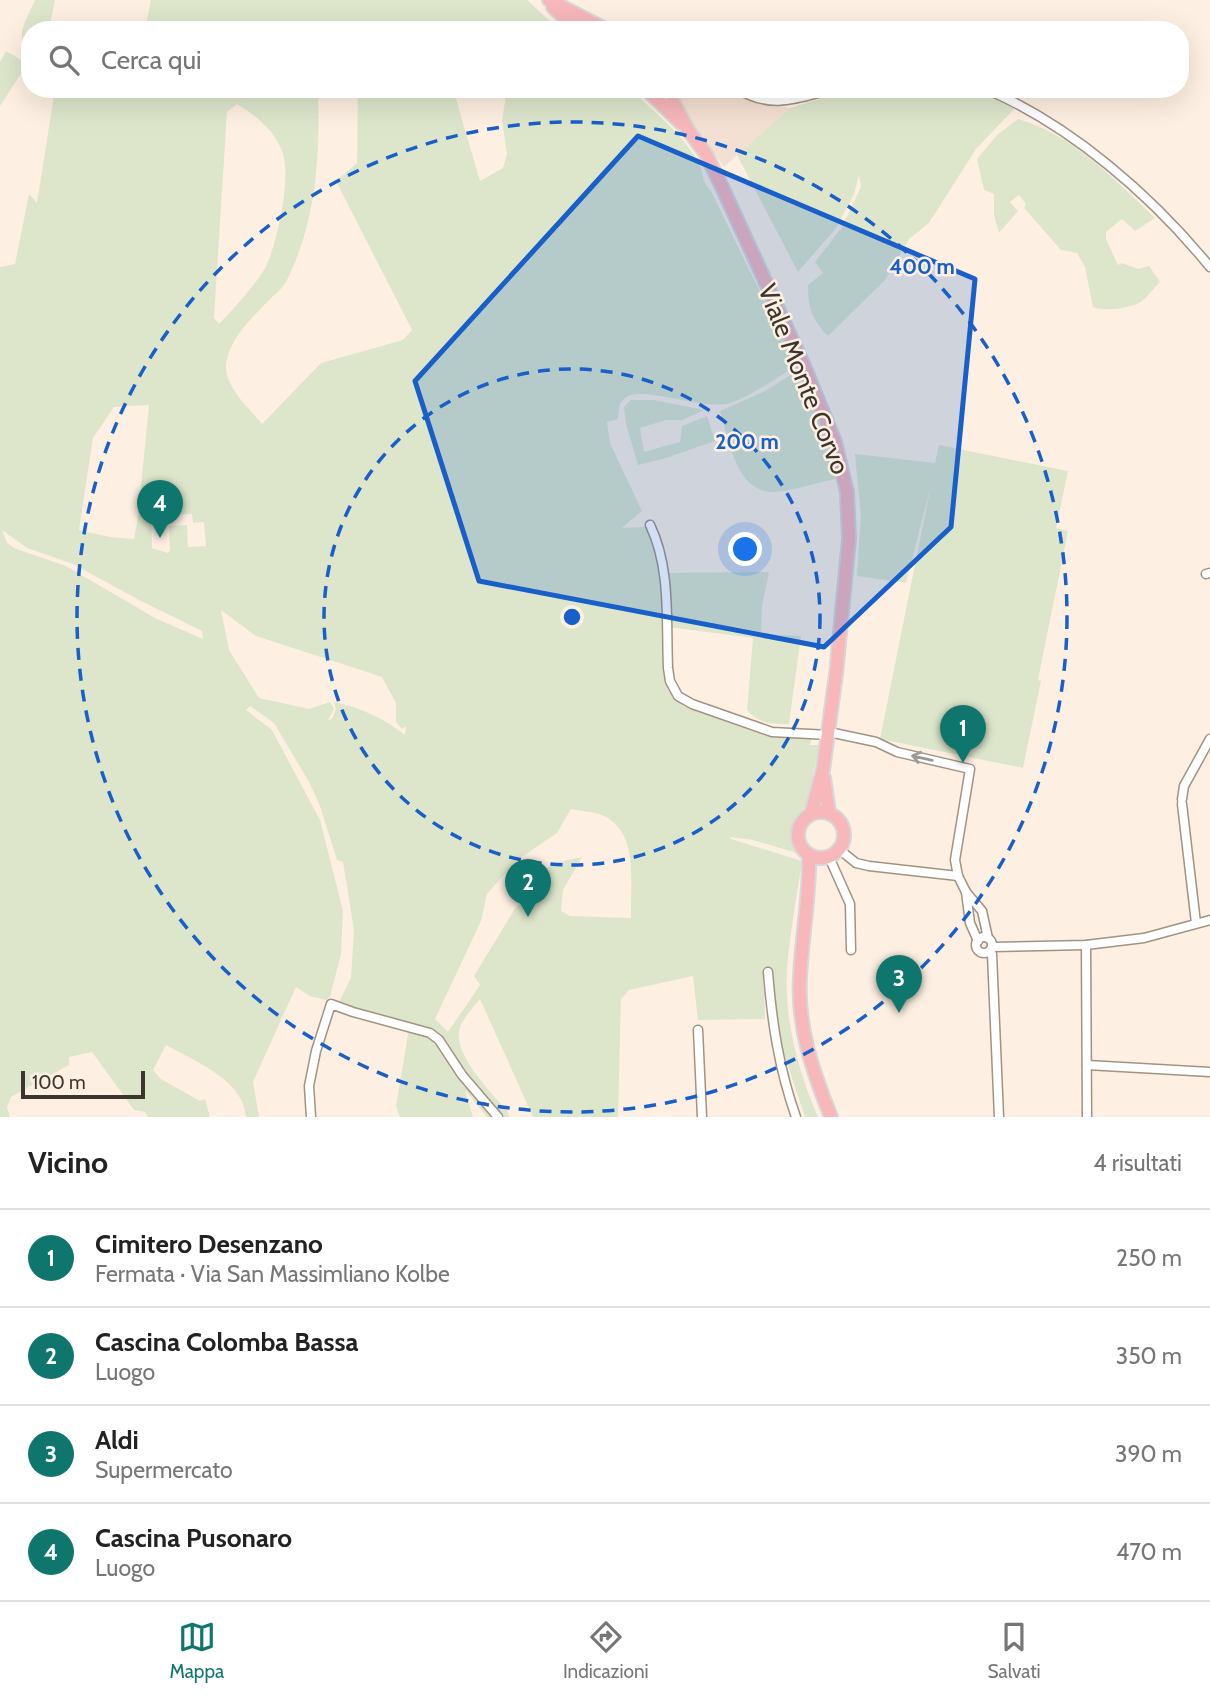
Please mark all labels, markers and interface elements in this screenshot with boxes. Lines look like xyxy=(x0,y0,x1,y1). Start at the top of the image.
search box xyxy=(21,21,1189,98)
icon: search xyxy=(45,41,83,79)
text: Cerca qui xyxy=(101,44,202,76)
text: 400 m xyxy=(889,254,955,279)
street label: Viale Monte Corvo xyxy=(751,279,857,479)
text: 200 m xyxy=(715,429,779,454)
pin: 4 xyxy=(137,480,183,538)
your location xyxy=(728,532,762,566)
centre of rings xyxy=(560,605,584,629)
pin: 1 xyxy=(940,705,986,763)
one-way arrow xyxy=(911,751,934,764)
pin: 2 xyxy=(505,859,551,917)
pin: 3 xyxy=(876,955,922,1013)
scale bar xyxy=(21,1068,145,1100)
text: 100 m xyxy=(32,1071,86,1094)
text: Vicino xyxy=(28,1144,108,1181)
text: 4 risultati xyxy=(1093,1149,1182,1177)
text: Cimitero Desenzano xyxy=(95,1228,323,1260)
text: 1 xyxy=(47,1244,55,1272)
text: 250 m xyxy=(1116,1244,1182,1272)
text: Fermata · Via San Massimliano Kolbe xyxy=(95,1260,450,1288)
text: Cascina Colomba Bassa xyxy=(95,1326,358,1358)
text: 2 xyxy=(45,1342,57,1370)
text: 350 m xyxy=(1116,1342,1182,1370)
text: Luogo xyxy=(95,1358,155,1386)
text: Aldi xyxy=(95,1424,139,1456)
text: 3 xyxy=(45,1440,57,1468)
text: 390 m xyxy=(1115,1440,1182,1468)
text: Supermercato xyxy=(95,1456,233,1484)
text: Cascina Pusonaro xyxy=(95,1522,292,1554)
text: 4 xyxy=(44,1538,58,1566)
text: 470 m xyxy=(1116,1538,1182,1566)
text: Luogo xyxy=(95,1554,155,1582)
tab: Mappa xyxy=(169,1618,224,1683)
tab: Indicazioni xyxy=(563,1618,649,1683)
tab: Salvati xyxy=(987,1618,1041,1683)

